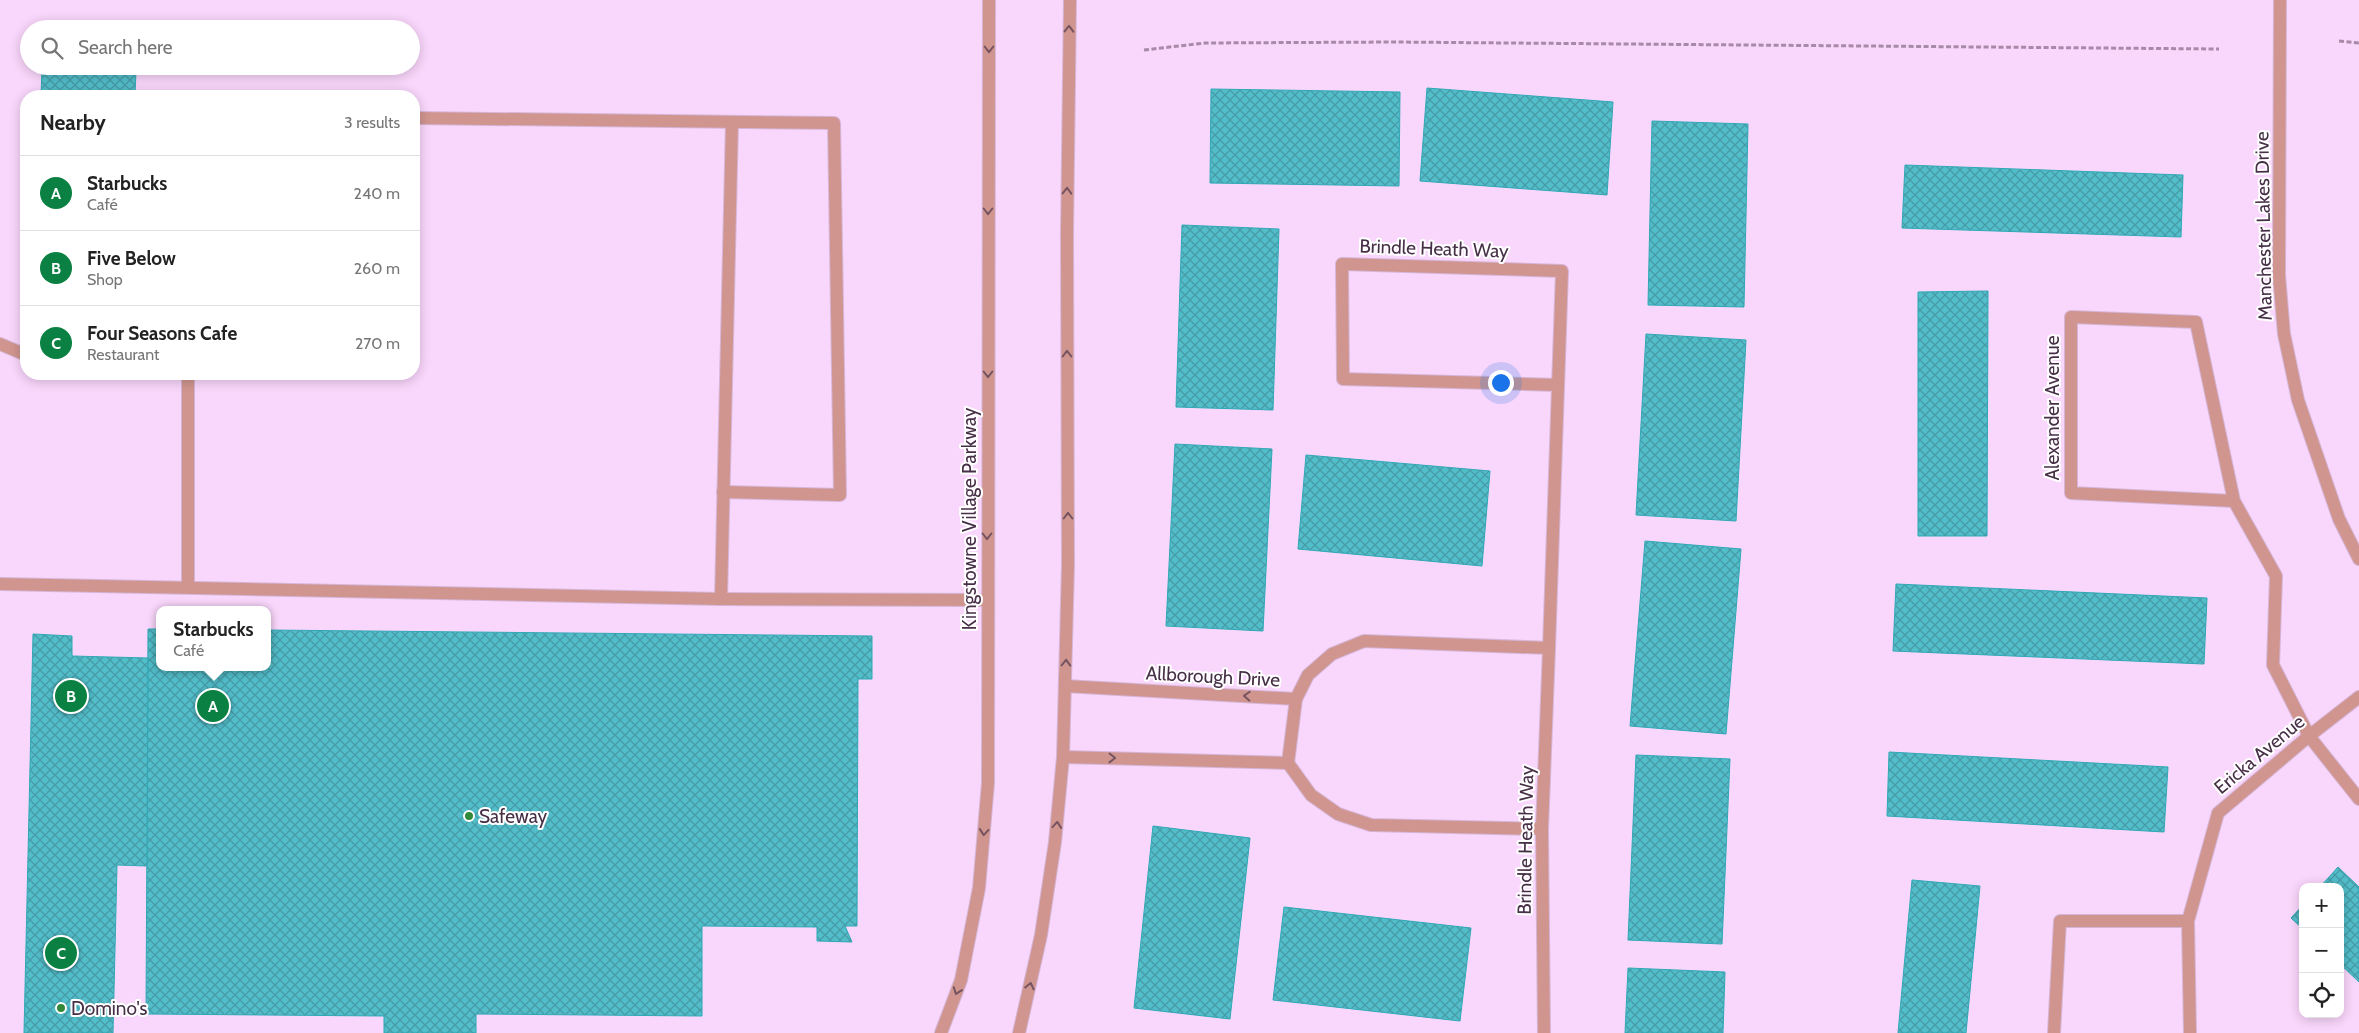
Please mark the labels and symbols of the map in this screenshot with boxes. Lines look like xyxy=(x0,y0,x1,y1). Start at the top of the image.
one-way arrow xyxy=(1064,24,1074,32)
one-way arrow xyxy=(984,45,994,53)
street label: Manchester Lakes Drive xyxy=(2250,131,2277,321)
one-way arrow xyxy=(1062,187,1072,194)
one-way arrow xyxy=(983,207,994,215)
street label: Brindle Heath Way xyxy=(1359,234,1509,263)
street label: Alexander Avenue xyxy=(2041,335,2064,481)
one-way arrow xyxy=(1062,349,1072,357)
one-way arrow xyxy=(983,370,993,378)
your location xyxy=(1488,370,1514,396)
street label: Kingstowne Village Parkway xyxy=(958,407,981,630)
one-way arrow xyxy=(1063,512,1073,520)
one-way arrow xyxy=(982,532,993,540)
one-way arrow xyxy=(1060,659,1071,667)
street label: Allborough Drive xyxy=(1145,661,1281,692)
pin: B xyxy=(55,677,87,715)
pin: A xyxy=(197,687,229,725)
one-way arrow xyxy=(1243,691,1251,702)
street label: Ericka Avenue xyxy=(2209,710,2309,799)
one-way arrow xyxy=(1108,753,1116,763)
street label: Brindle Heath Way xyxy=(1513,765,1538,915)
place label: Safeway xyxy=(479,805,547,828)
marker: Safeway xyxy=(463,810,475,822)
one-way arrow xyxy=(1051,821,1062,829)
one-way arrow xyxy=(979,828,990,836)
pin: C xyxy=(45,934,77,972)
one-way arrow xyxy=(1024,981,1035,990)
one-way arrow xyxy=(952,986,963,995)
place label: Domino's xyxy=(71,997,148,1020)
marker: Domino's xyxy=(55,1002,67,1014)

